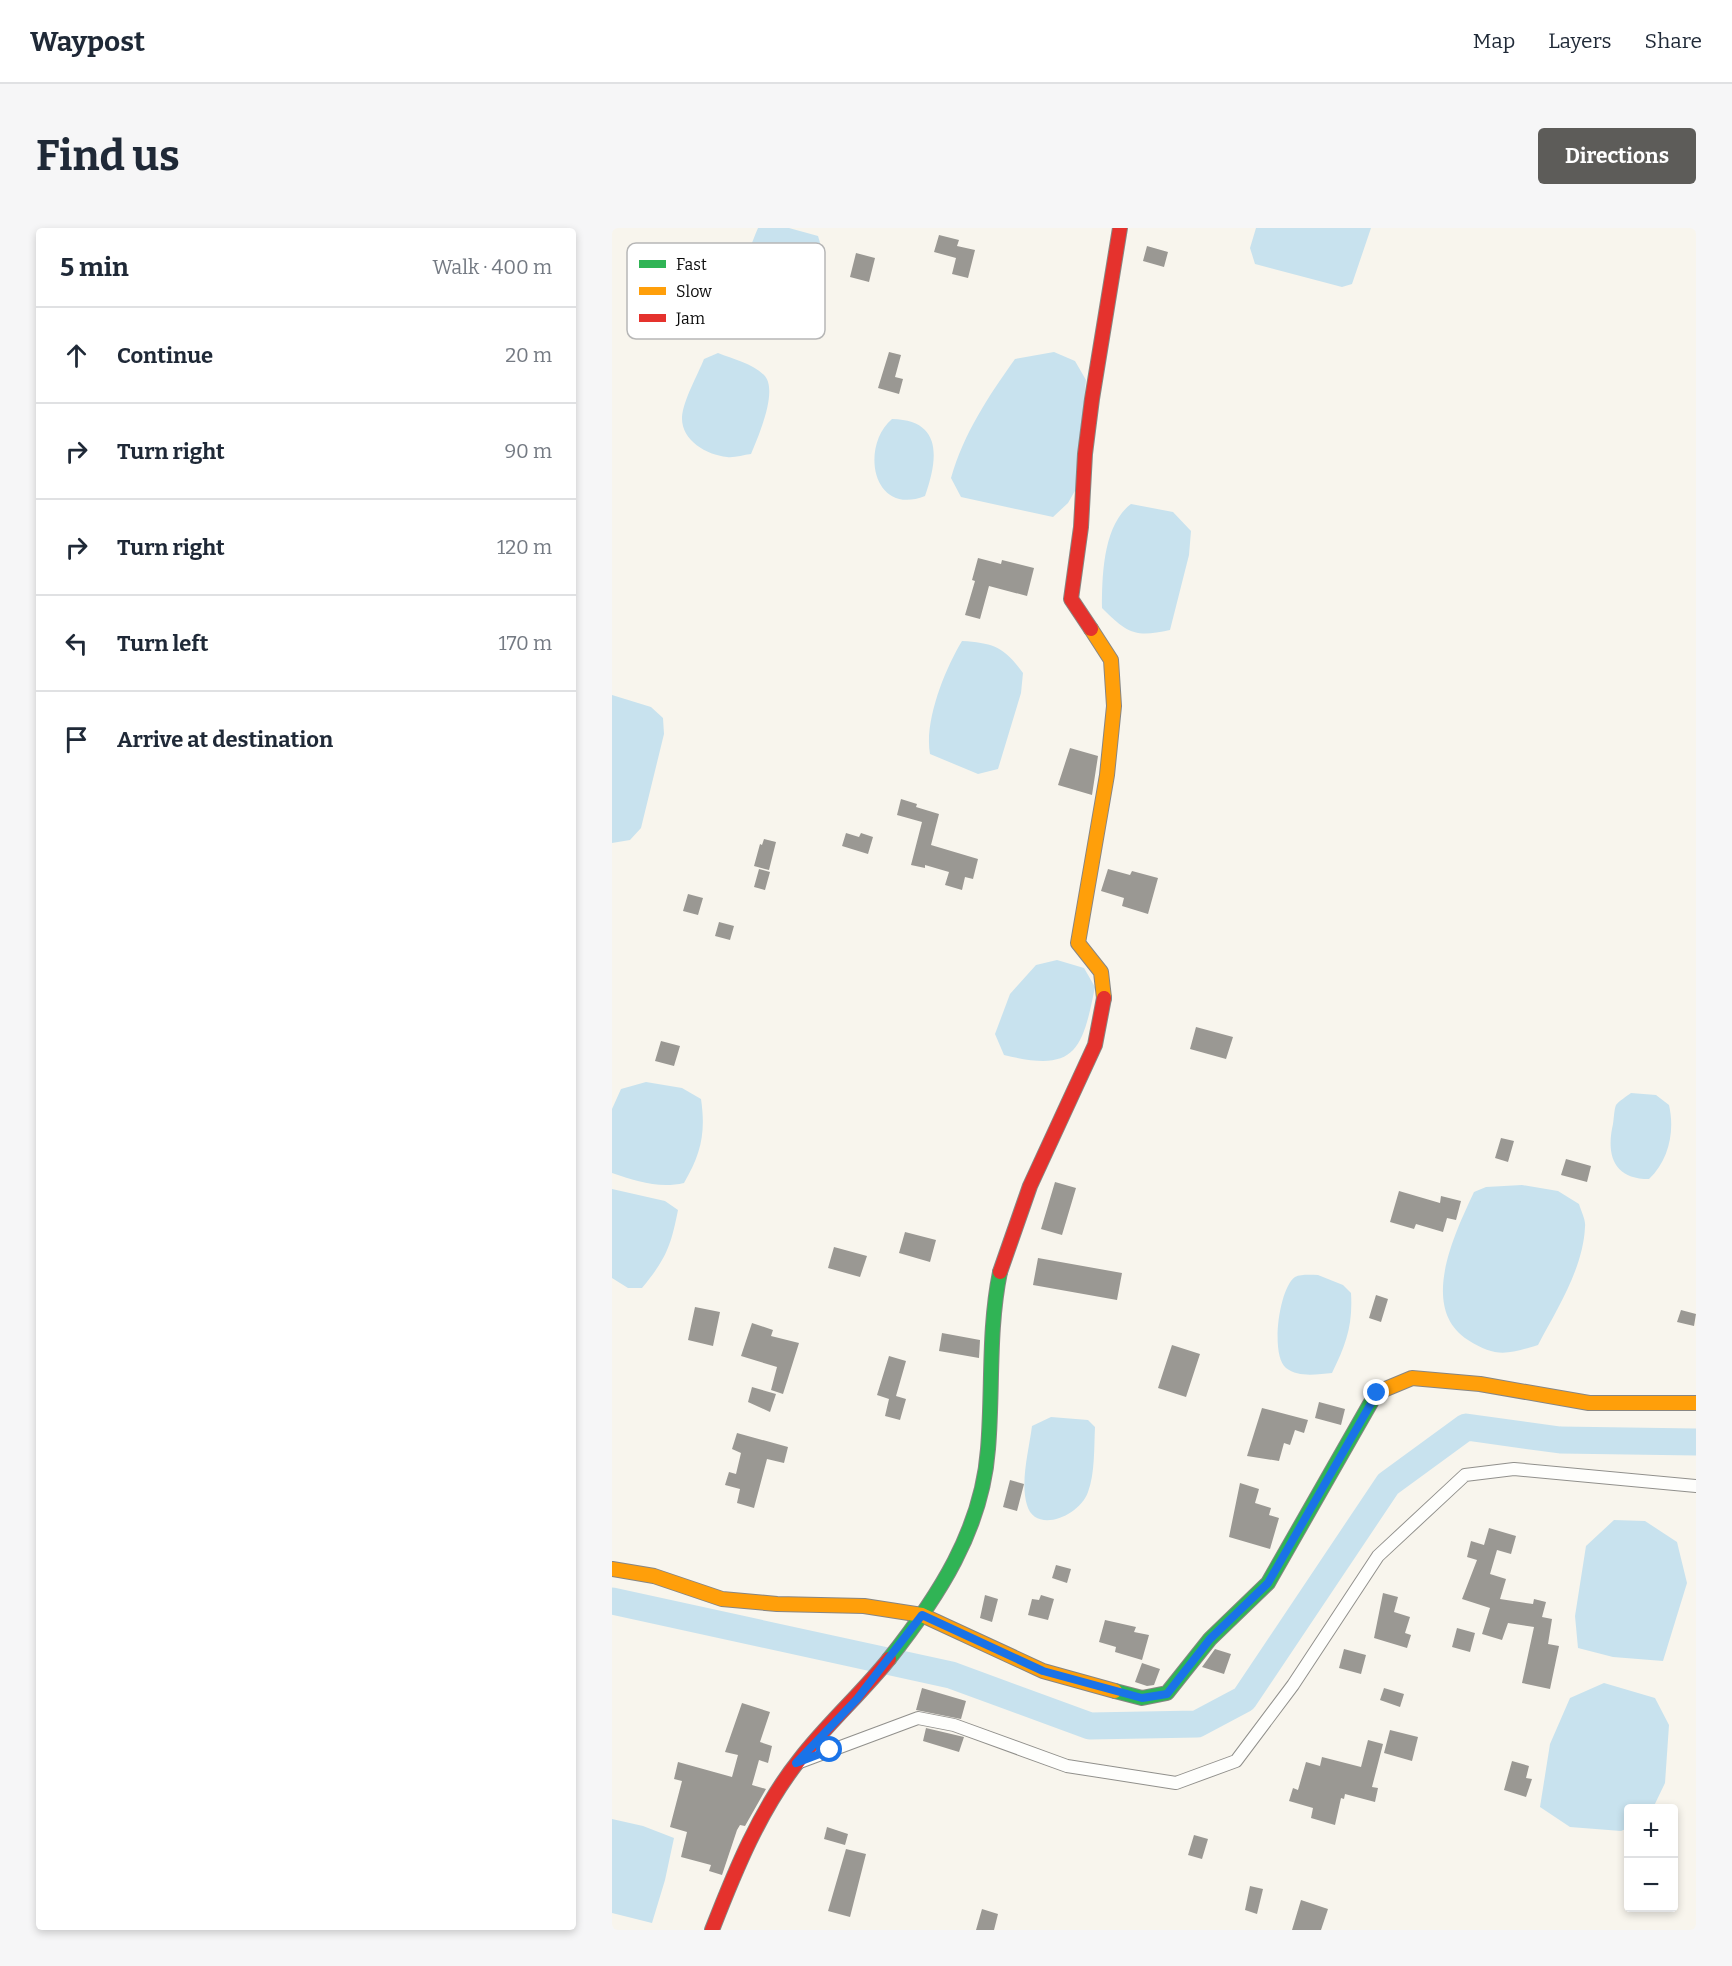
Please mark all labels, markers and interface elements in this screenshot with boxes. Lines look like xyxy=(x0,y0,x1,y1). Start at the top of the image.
text: Waypost xyxy=(30,25,145,58)
text: Map xyxy=(1473,28,1515,54)
text: Layers xyxy=(1548,28,1612,54)
text: Share xyxy=(1645,28,1702,54)
button: Directions xyxy=(1538,128,1696,184)
text: Find us xyxy=(36,131,180,181)
legend xyxy=(627,243,825,339)
text: 5 min xyxy=(60,252,129,283)
text: Walk · 400 m xyxy=(433,255,552,279)
text: Fast xyxy=(676,255,707,274)
text: Slow xyxy=(676,282,712,301)
text: Jam xyxy=(675,309,705,328)
icon: ahead xyxy=(60,339,93,372)
text: Continue xyxy=(117,342,213,369)
text: 20 m xyxy=(505,343,552,367)
icon: right xyxy=(60,435,93,468)
text: Turn right xyxy=(117,438,225,465)
text: 90 m xyxy=(504,439,552,463)
icon: right xyxy=(60,531,93,564)
text: Turn right xyxy=(117,534,225,561)
text: 120 m xyxy=(497,535,552,559)
icon: left xyxy=(60,627,93,660)
text: Turn left xyxy=(117,630,209,657)
text: 170 m xyxy=(499,631,552,655)
icon: arrive xyxy=(60,723,93,756)
text: Arrive at destination xyxy=(117,726,333,753)
route end xyxy=(1363,1379,1389,1405)
route start xyxy=(816,1736,842,1762)
map controls xyxy=(1624,1804,1678,1912)
button: + xyxy=(1624,1804,1678,1858)
button: − xyxy=(1624,1858,1678,1912)

